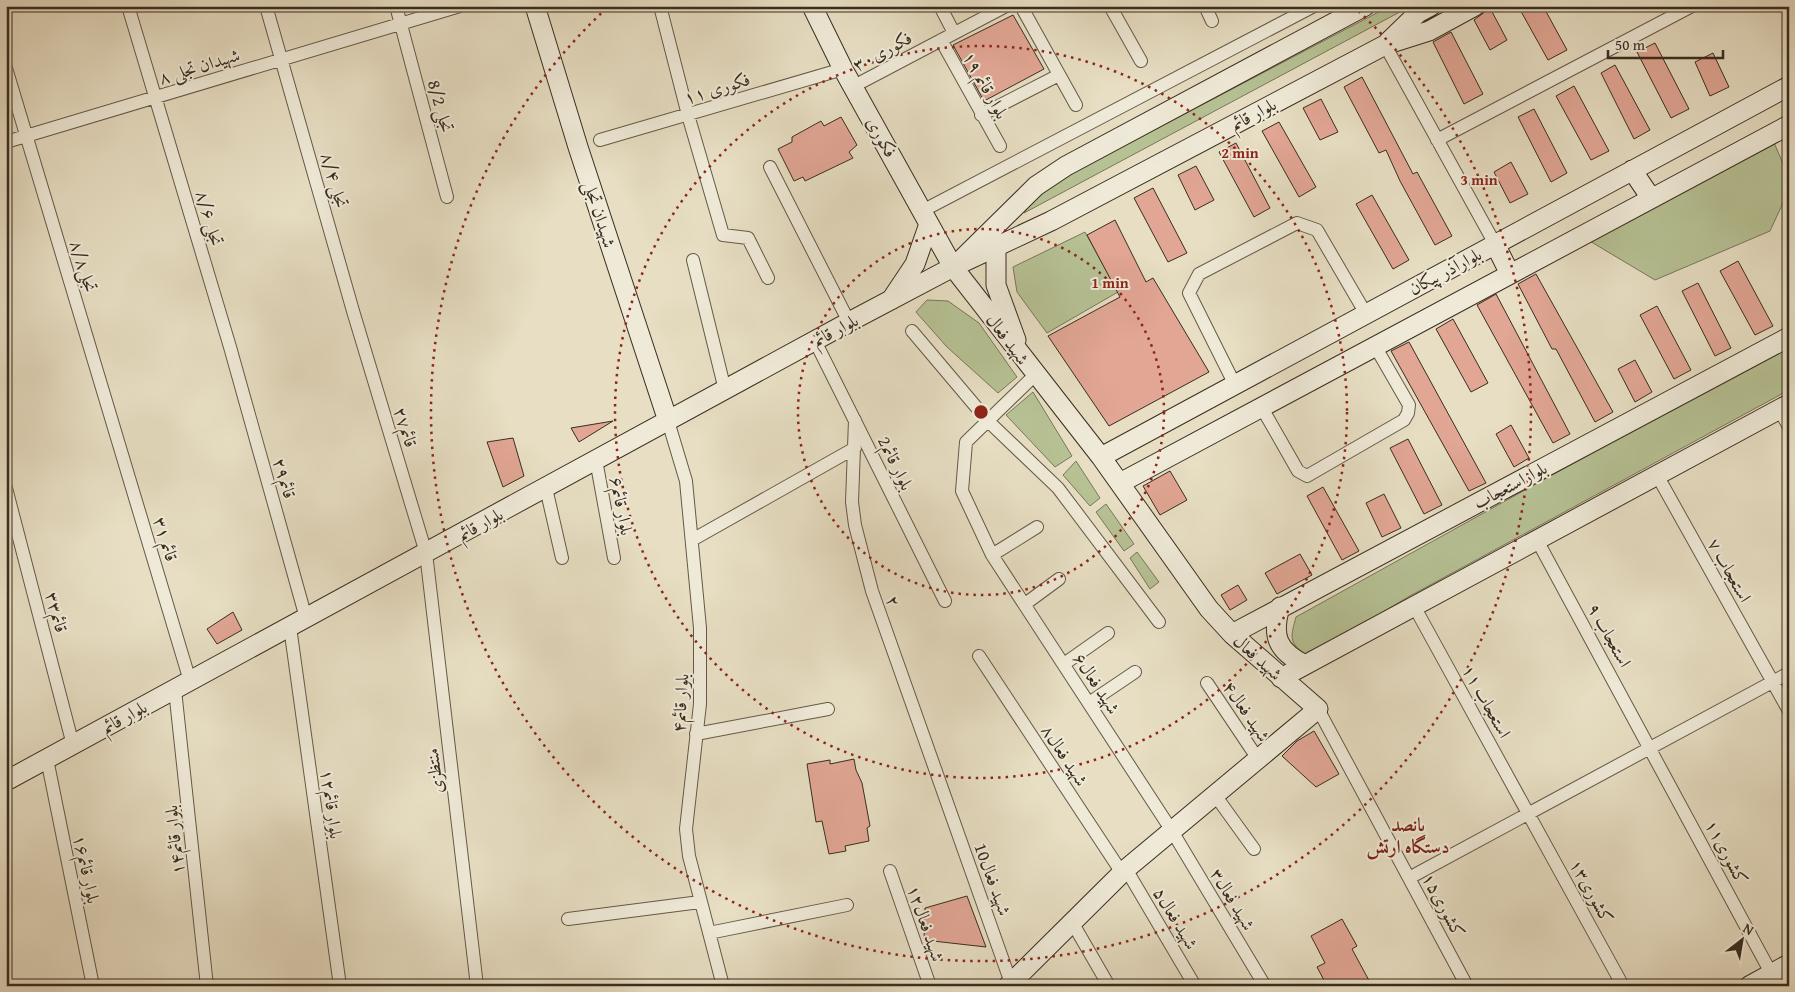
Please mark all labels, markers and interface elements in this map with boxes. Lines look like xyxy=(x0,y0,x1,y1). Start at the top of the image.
street label: فکوری۳۰ xyxy=(847,24,917,78)
scale bar xyxy=(1608,28,1722,60)
text: 50 m xyxy=(1615,34,1646,55)
street label: شهیدان تجلی ۸ xyxy=(155,41,243,91)
street label: بلوار قائم ۱۹ xyxy=(954,46,1016,125)
street label: فکوری ۱۱ xyxy=(681,65,753,111)
street label: 8/2 تجلی xyxy=(421,77,461,135)
street label: بلوار قائم xyxy=(1225,91,1282,140)
street label: فکوری xyxy=(860,112,904,162)
text: 2 min xyxy=(1221,142,1259,163)
street label: ۸/۴ تجلی xyxy=(314,149,356,211)
text: 3 min xyxy=(1460,169,1498,190)
street label: شهیدان تجلی xyxy=(576,177,624,251)
street label: تجلی ۸/۶ xyxy=(189,187,231,249)
street label: تجلی۸/۸ xyxy=(63,237,105,295)
street label: بلوارآذر پیکان xyxy=(1404,240,1487,302)
text: 1 min xyxy=(1091,272,1129,293)
street label: بلوار قائم xyxy=(807,307,864,356)
street label: شهید فعال xyxy=(980,308,1036,370)
street label: قائم۲۷ xyxy=(384,403,425,452)
centre of rings xyxy=(972,403,990,421)
street label: 2بلوار قائم xyxy=(869,431,921,496)
street label: قائم۲۹ xyxy=(263,454,304,502)
street label: بلواراستعجاب xyxy=(1468,454,1552,516)
street label: بلوار قائم۶ xyxy=(600,474,641,538)
street label: بلوار قائم xyxy=(452,500,509,550)
street label: قائم ۳۱ xyxy=(144,513,186,565)
street label: استعجاب ۷ xyxy=(1701,533,1759,607)
street label: قائم۳۳ xyxy=(36,589,75,636)
street label: ۲ xyxy=(880,591,908,611)
street label: استعجاب ۹ xyxy=(1581,598,1639,672)
street label: شهید فعال xyxy=(1227,628,1289,686)
street label: شهید فعال۶ xyxy=(1067,647,1127,719)
street label: استعجاب ۱۱ xyxy=(1456,659,1518,743)
street label: بلوار قائم۴ xyxy=(664,672,699,734)
street label: شهید فعال۴ xyxy=(1217,675,1277,747)
street label: بلوار قائم xyxy=(96,693,153,743)
street label: شهید فعال۸ xyxy=(1035,719,1095,791)
street label: منتظزی xyxy=(418,747,450,795)
street label: بلوار قائم۱۲ xyxy=(311,767,350,841)
street label: بلوار قائم۱۴ xyxy=(157,803,194,876)
district label: پانصد دستگاه ارتش xyxy=(1367,810,1449,860)
street label: ۱۱کشوری xyxy=(1699,815,1755,889)
street label: بلوار قائم۱۶ xyxy=(64,832,107,907)
street label: 10شهید فعال xyxy=(967,839,1019,919)
street label: ۱۳کشوری xyxy=(1563,854,1621,928)
street label: شهید فعال۳ xyxy=(1204,863,1262,935)
street label: کشوری۱۵ xyxy=(1416,868,1472,942)
street label: شهید فعال۱۲ xyxy=(900,881,952,965)
street label: شهید فعال۵ xyxy=(1147,882,1205,954)
north arrow xyxy=(1718,914,1768,964)
text: N xyxy=(1740,918,1758,940)

